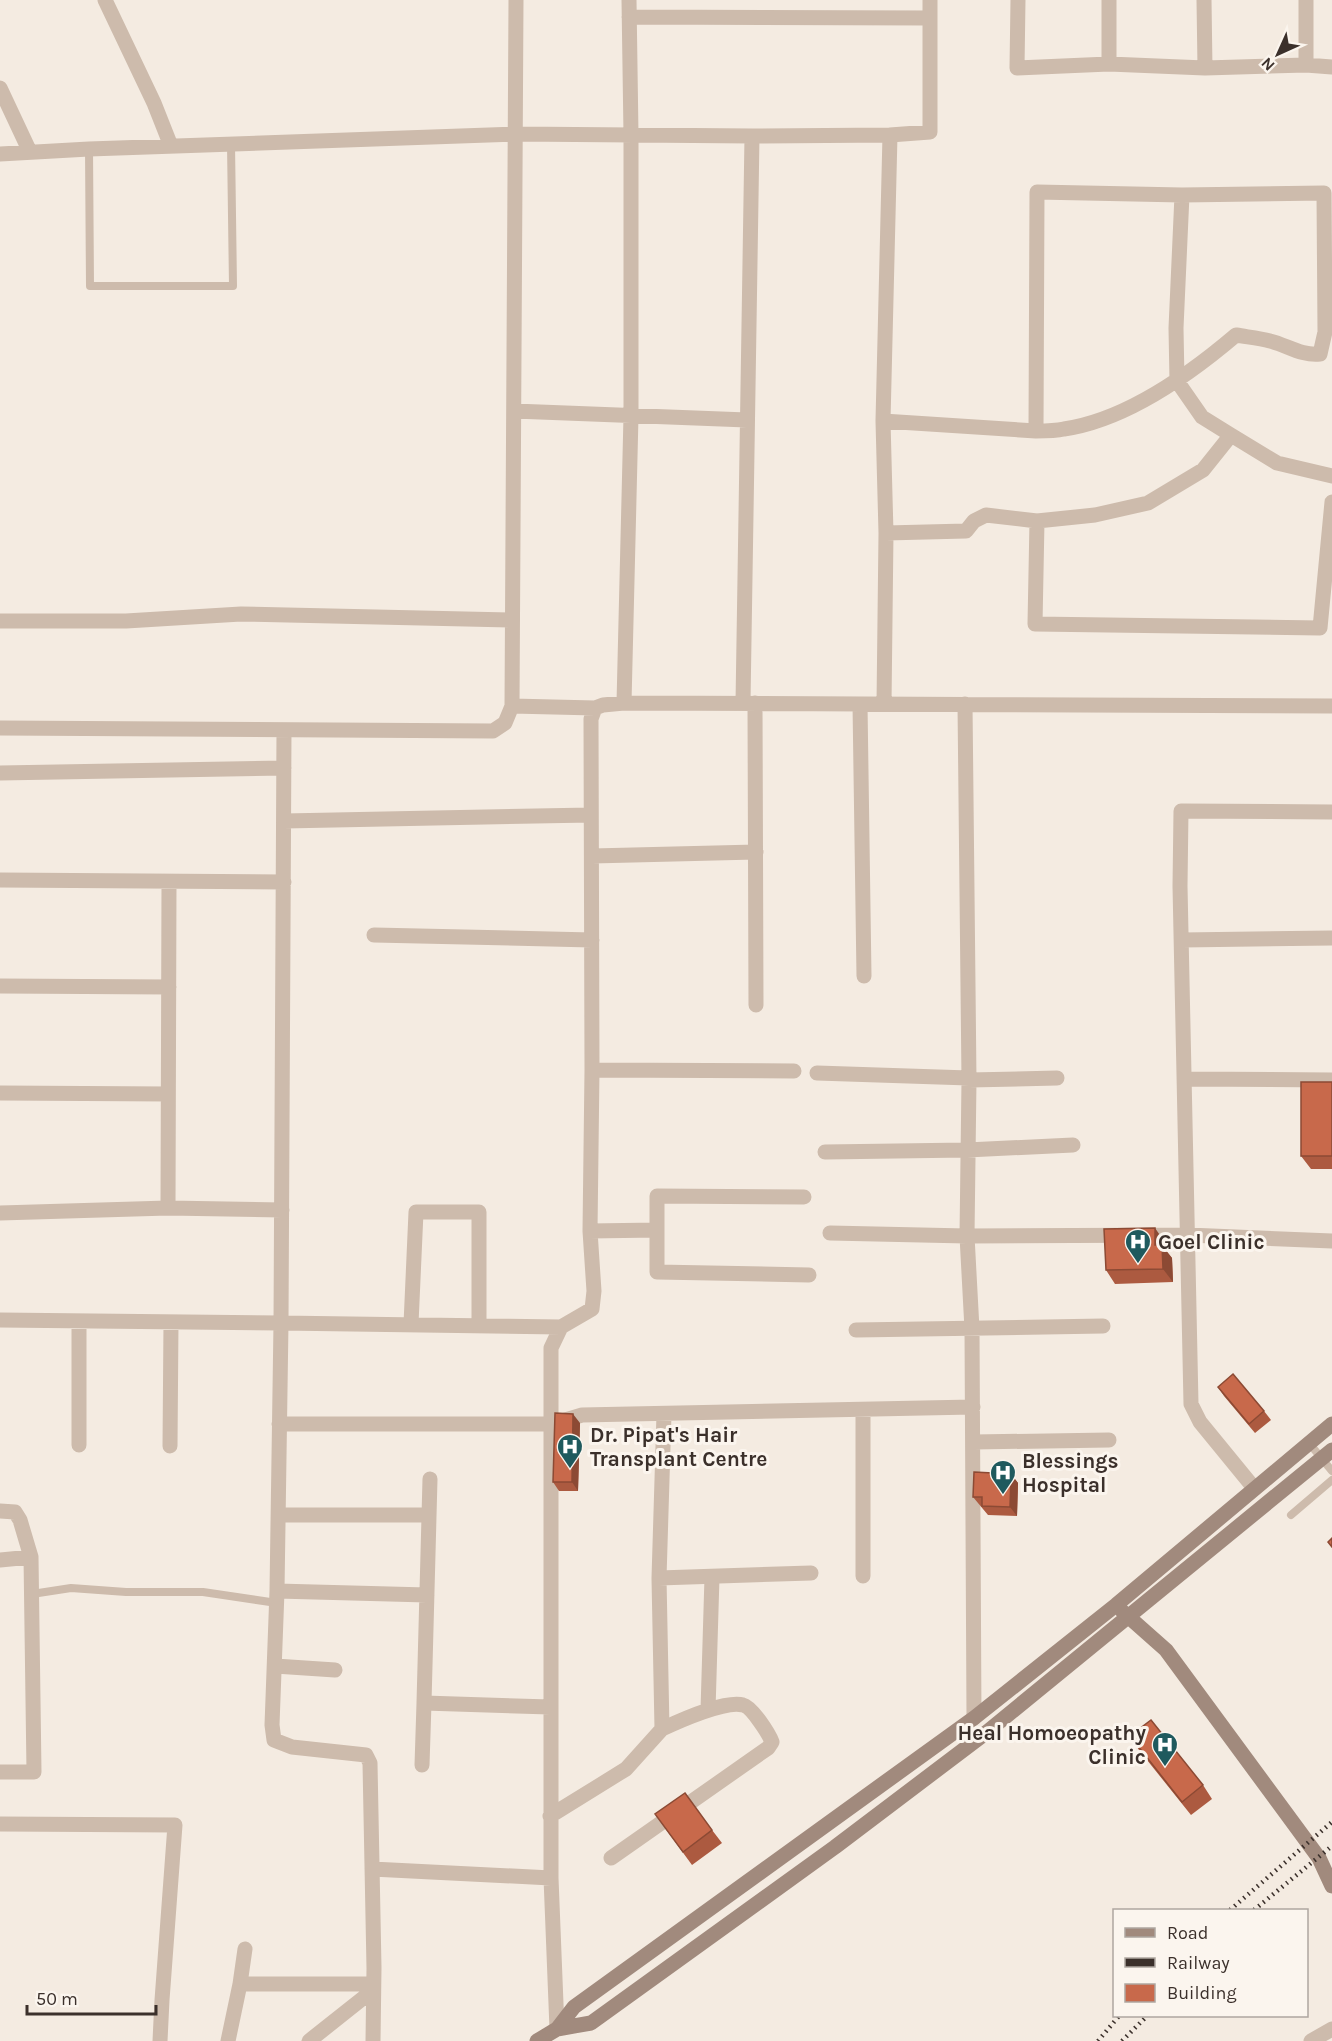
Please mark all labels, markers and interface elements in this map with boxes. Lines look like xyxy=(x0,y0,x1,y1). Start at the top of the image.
north arrow xyxy=(1248,24,1308,84)
text: N xyxy=(1257,53,1279,75)
hospital icon: Goel Clinic xyxy=(1123,1227,1153,1265)
place label: Goel Clinic xyxy=(1158,1230,1265,1254)
place label: Dr. Pipat's Hair Transplant Centre xyxy=(590,1423,767,1471)
hospital icon: Dr. Pipat's Hair Transplant Centre xyxy=(555,1432,585,1470)
place label: Blessings Hospital xyxy=(1022,1449,1119,1497)
hospital icon: Blessings Hospital xyxy=(988,1458,1018,1496)
place label: Heal Homoeopathy Clinic xyxy=(957,1721,1146,1769)
hospital icon: Heal Homoeopathy Clinic xyxy=(1150,1730,1180,1768)
legend xyxy=(1113,1909,1308,2017)
text: Road xyxy=(1167,1922,1208,1944)
text: Railway xyxy=(1167,1952,1230,1974)
scale bar xyxy=(27,1978,156,2016)
text: Building xyxy=(1167,1982,1237,2004)
text: 50 m xyxy=(36,1988,78,2010)

